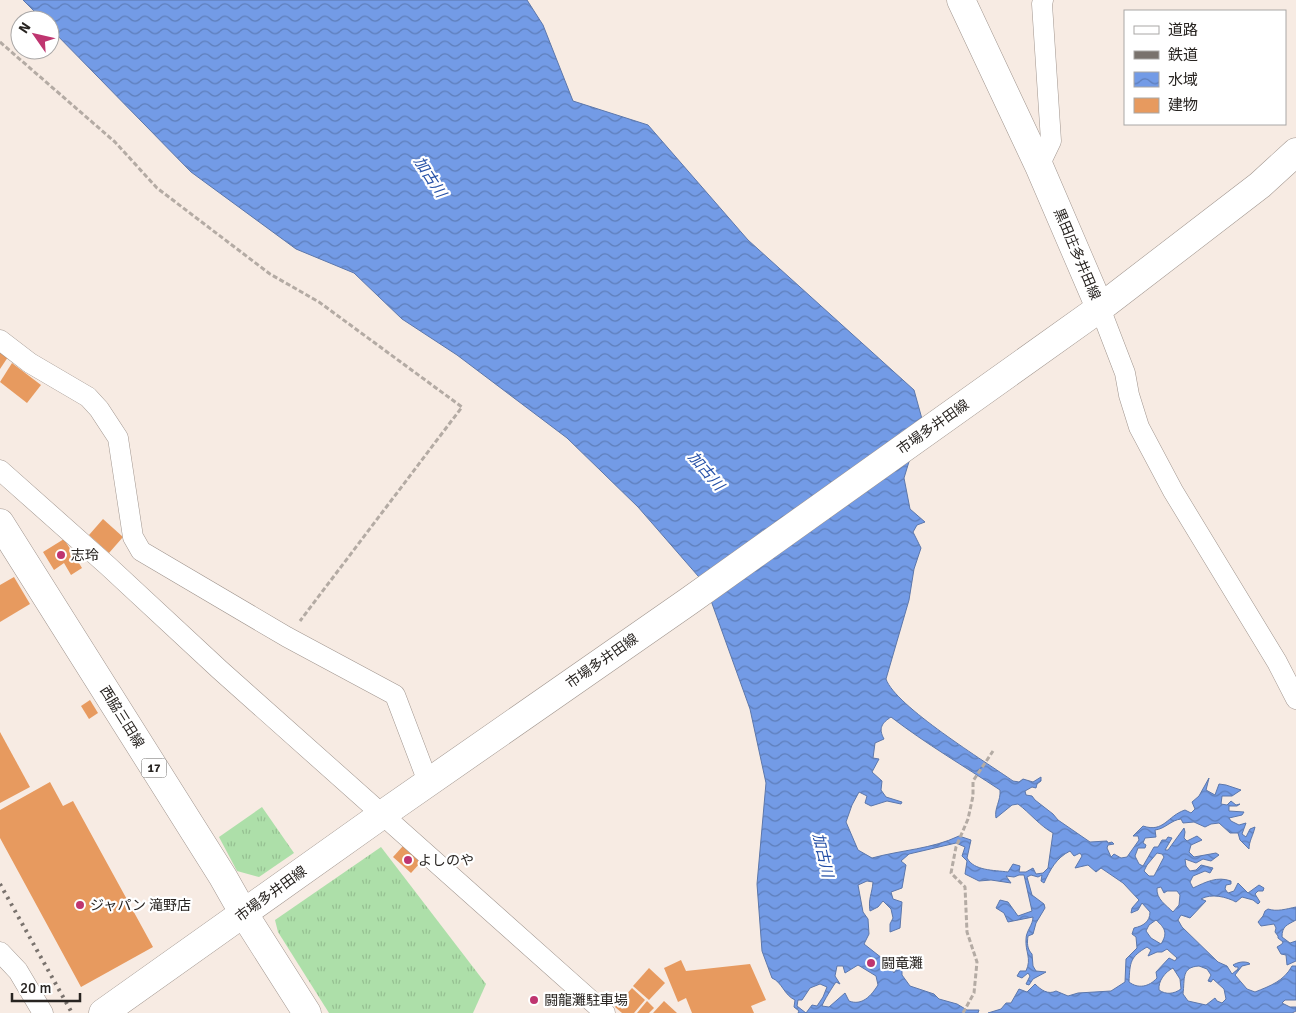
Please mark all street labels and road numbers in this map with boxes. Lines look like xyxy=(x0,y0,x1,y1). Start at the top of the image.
street label: 黒田庄多井田線 xyxy=(1050,206,1104,302)
street label: 市場多井田線 xyxy=(894,396,972,458)
street label: 市場多井田線 xyxy=(563,630,641,692)
street label: 西脇三田線 xyxy=(96,683,148,751)
road number: 17 xyxy=(142,758,166,778)
street label: 市場多井田線 xyxy=(232,862,310,926)

